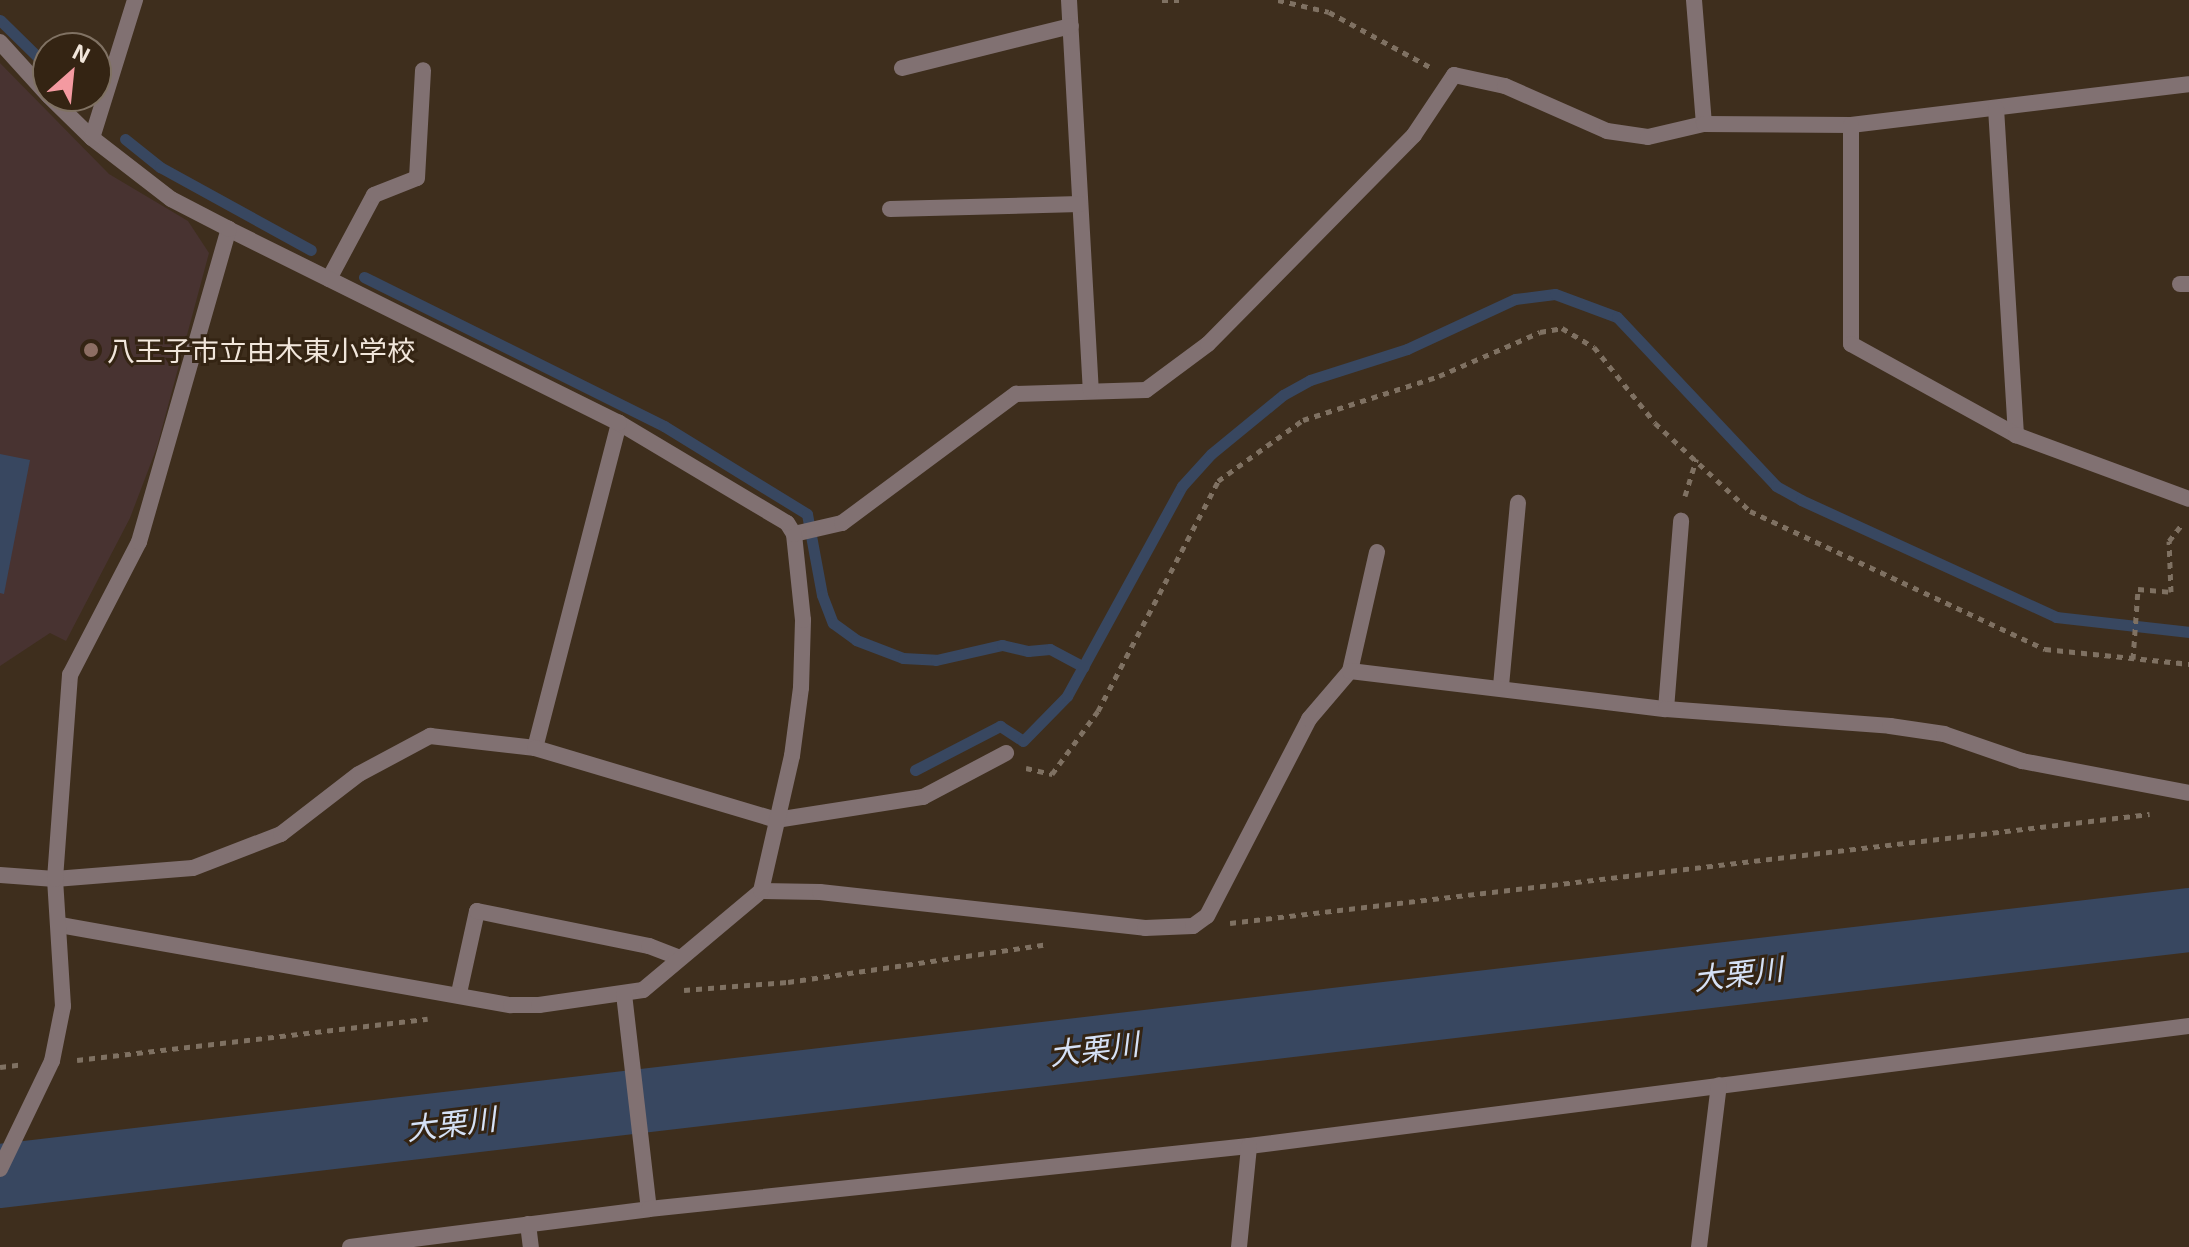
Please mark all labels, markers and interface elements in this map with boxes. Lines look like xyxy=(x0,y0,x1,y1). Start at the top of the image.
north arrow xyxy=(32,32,112,112)
text: N xyxy=(69,37,95,68)
place label: 八王子市立由木東小学校 xyxy=(107,333,415,367)
marker: 八王子市立由木東小学校 xyxy=(82,341,100,359)
water label: 大栗川 xyxy=(1691,950,1785,996)
water label: 大栗川 xyxy=(1047,1025,1141,1071)
water label: 大栗川 xyxy=(404,1100,498,1146)

